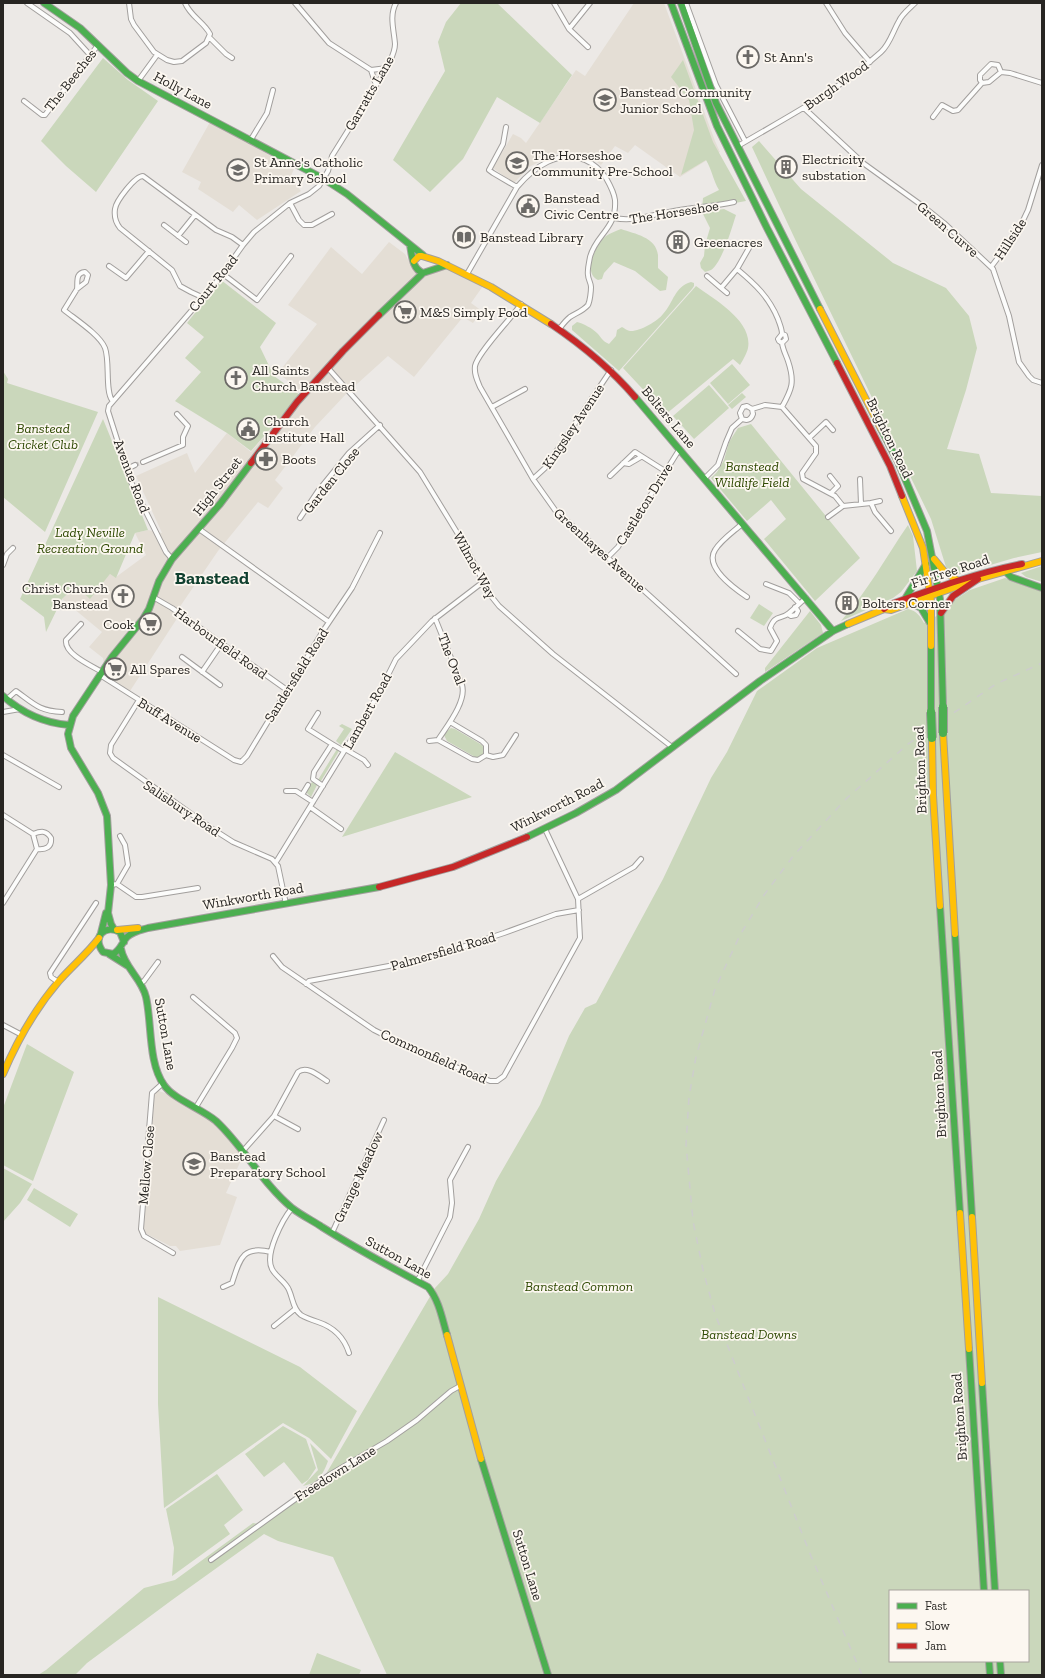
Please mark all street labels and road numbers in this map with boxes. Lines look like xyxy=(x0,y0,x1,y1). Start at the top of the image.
street label: The Beeches xyxy=(41,46,100,115)
street label: Garratts Lane xyxy=(341,52,398,134)
street label: Burgh Wood xyxy=(801,57,872,114)
street label: Holly Lane xyxy=(151,68,215,113)
street label: The Horseshoe xyxy=(628,197,720,228)
street label: Green Curve xyxy=(913,198,982,261)
street label: Hillside xyxy=(991,215,1030,263)
street label: Court Road xyxy=(185,251,242,315)
street label: Kingsley Avenue xyxy=(539,380,608,472)
street label: Bolters Lane xyxy=(638,383,700,452)
street label: Brighton Road xyxy=(863,395,916,482)
street label: Avenue Road xyxy=(110,437,153,516)
street label: Garden Close xyxy=(299,443,364,517)
street label: High Street xyxy=(189,453,246,519)
street label: Castleton Drive xyxy=(612,460,677,549)
street label: Greenhayes Avenue xyxy=(550,505,649,596)
street label: Wilmot Way xyxy=(449,529,500,602)
street label: Fir Tree Road xyxy=(909,551,992,592)
street label: Harbourfield Road xyxy=(171,604,271,683)
street label: Sandersfield Road xyxy=(261,625,332,725)
street label: The Oval xyxy=(434,631,469,688)
street label: Lambert Road xyxy=(339,670,396,752)
street label: Buff Avenue xyxy=(135,694,205,747)
street label: Brighton Road xyxy=(910,726,931,814)
street label: Winkworth Road xyxy=(508,775,607,836)
street label: Salisbury Road xyxy=(140,776,224,841)
street label: Winkworth Road xyxy=(201,879,305,914)
street label: Palmersfield Road xyxy=(389,928,498,975)
street label: Sutton Lane xyxy=(151,997,180,1072)
street label: Commonfield Road xyxy=(378,1025,490,1088)
street label: Brighton Road xyxy=(929,1050,950,1138)
street label: Mellow Close xyxy=(135,1124,158,1205)
street label: Grange Meadow xyxy=(330,1129,387,1225)
street label: Sutton Lane xyxy=(363,1232,435,1283)
street label: Brighton Road xyxy=(948,1372,971,1461)
street label: Freedown Lane xyxy=(292,1441,379,1505)
street label: Sutton Lane xyxy=(509,1528,546,1603)

